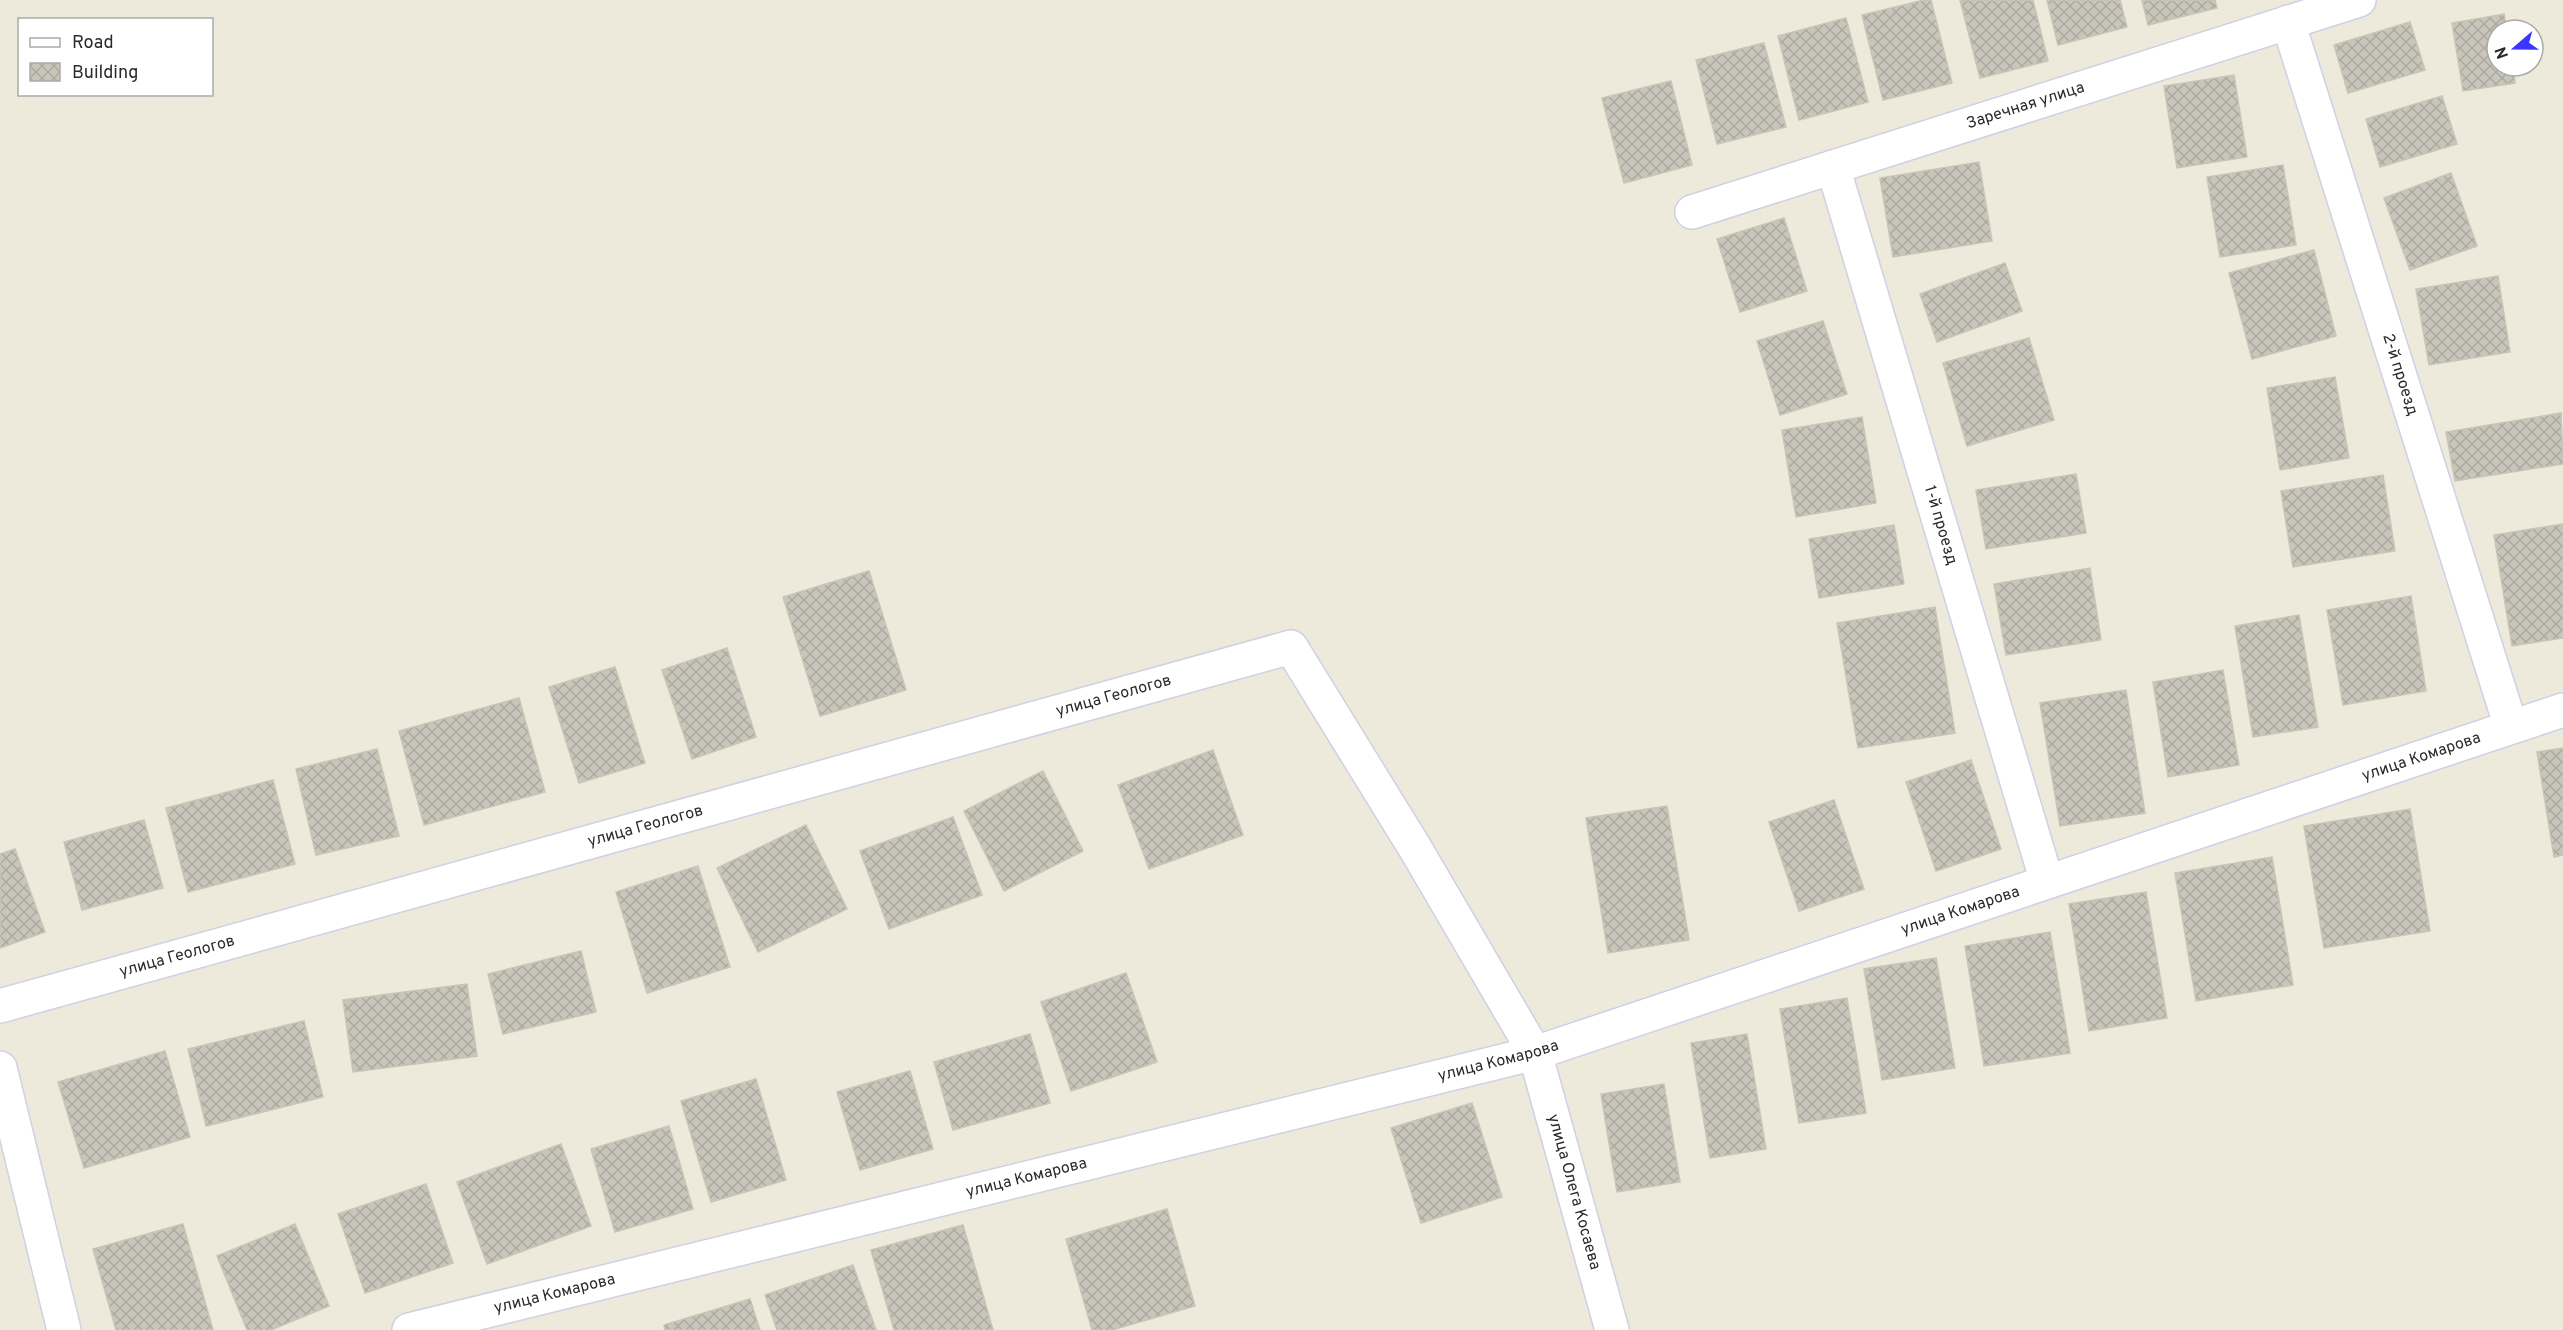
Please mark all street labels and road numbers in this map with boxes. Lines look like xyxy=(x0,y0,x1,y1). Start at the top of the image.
street label: Заречная улица xyxy=(1964,78,2087,134)
street label: 2-й проезд xyxy=(2377,331,2422,418)
street label: 1-й проезд xyxy=(1919,483,1962,567)
street label: улица Геологов xyxy=(1054,671,1174,722)
street label: улица Комарова xyxy=(2359,728,2483,786)
street label: улица Геологов xyxy=(586,801,706,852)
street label: улица Комарова xyxy=(1898,882,2022,940)
street label: улица Геологов xyxy=(117,931,237,982)
street label: улица Комарова xyxy=(1436,1036,1561,1087)
street label: улица Олега Косаева xyxy=(1542,1112,1605,1272)
street label: улица Комарова xyxy=(964,1154,1089,1203)
street label: улица Комарова xyxy=(492,1270,617,1319)

